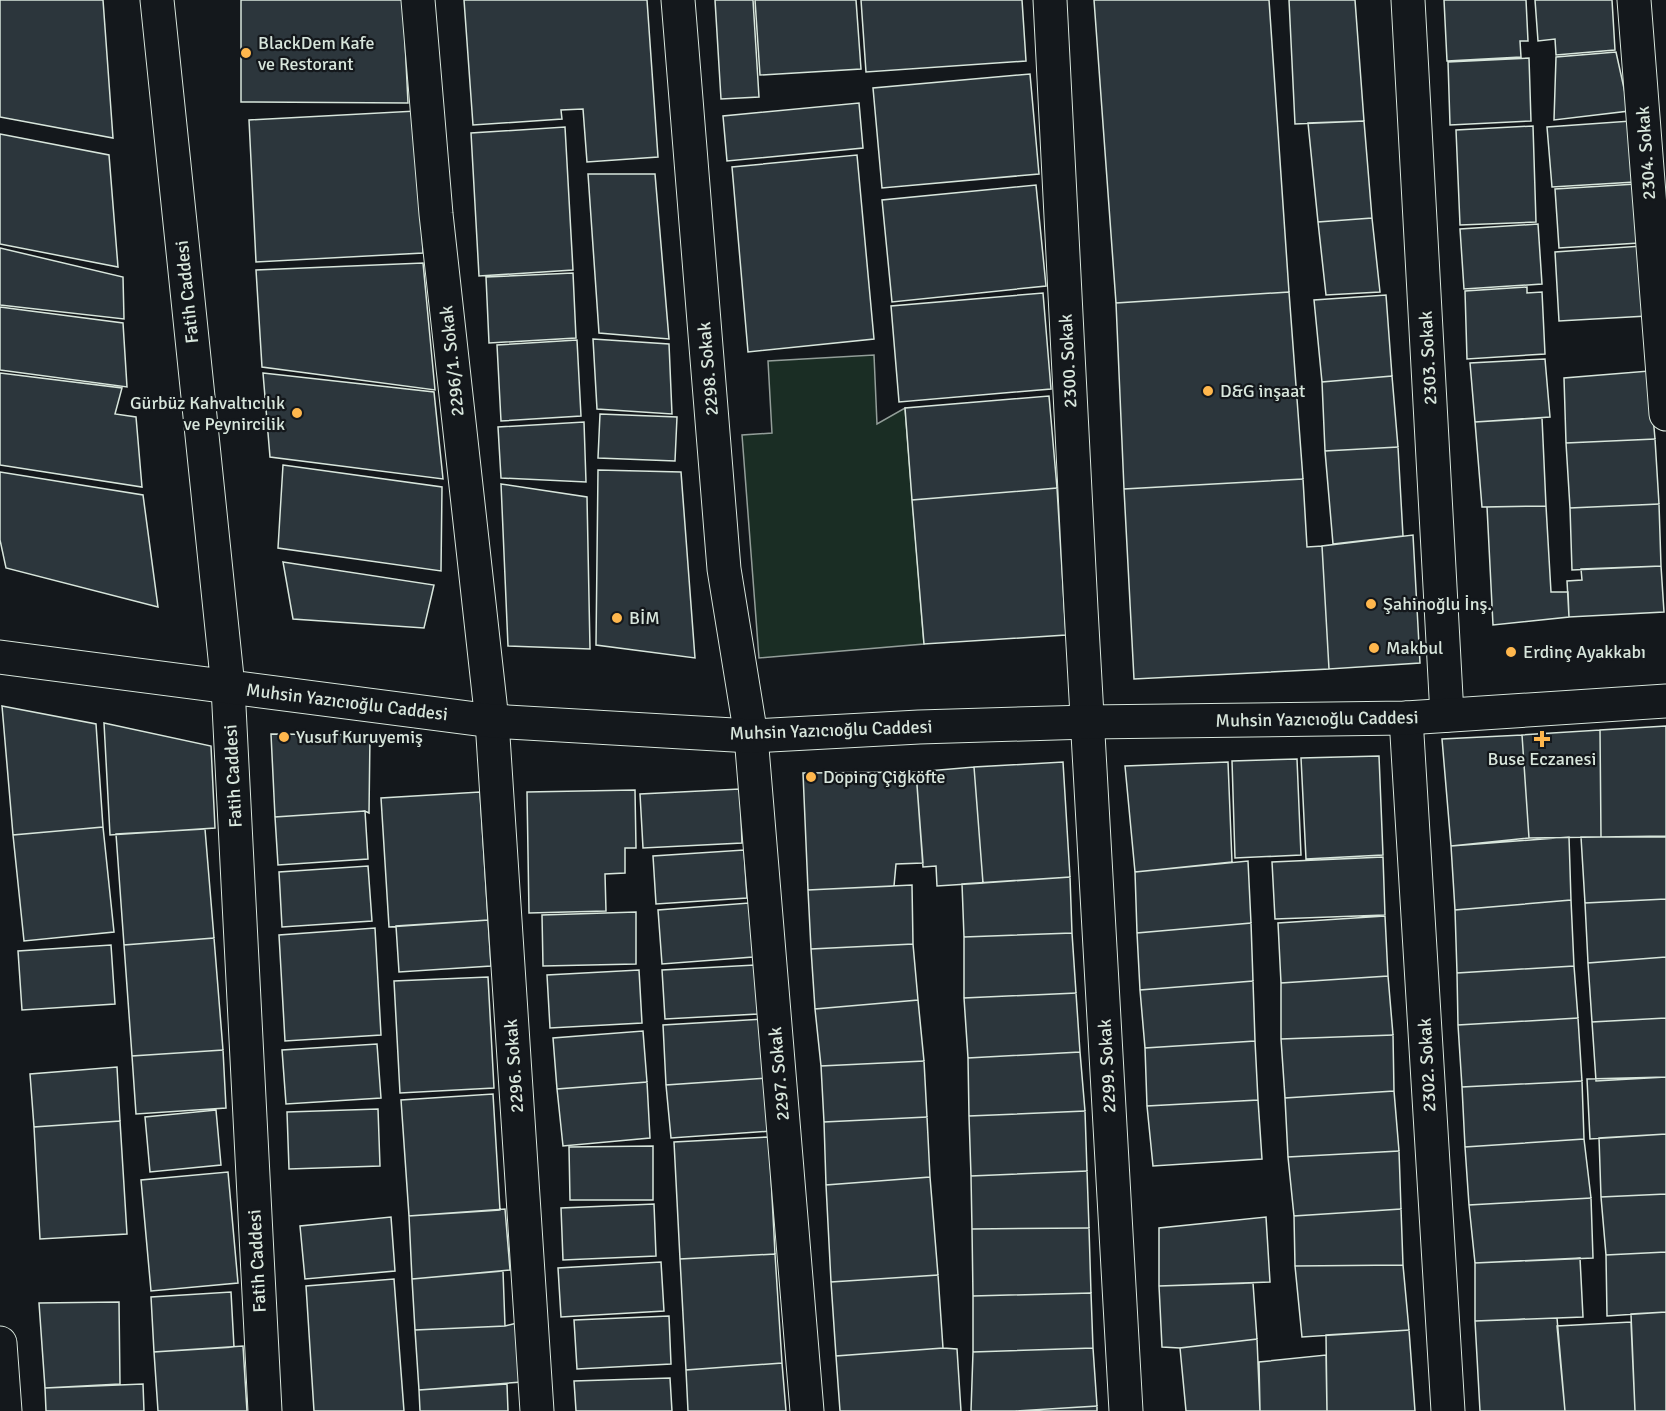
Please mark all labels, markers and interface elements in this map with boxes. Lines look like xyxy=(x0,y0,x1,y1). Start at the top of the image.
place label: BlackDem Kafe ve Restorant xyxy=(258,32,374,75)
marker: BlackDem Kafe ve Restorant xyxy=(239,46,253,60)
street label: 2304. Sokak xyxy=(1632,105,1660,201)
street label: Fatih Caddesi xyxy=(171,239,203,345)
street label: 2296/1. Sokak xyxy=(435,304,469,418)
street label: 2303. Sokak xyxy=(1415,310,1441,406)
street label: 2300. Sokak xyxy=(1055,313,1081,409)
street label: 2298. Sokak xyxy=(693,321,723,417)
place label: D&G inşaat xyxy=(1220,380,1305,402)
marker: D&G inşaat xyxy=(1201,384,1215,398)
place label: Gürbüz Kahvaltıcılık ve Peynircilik xyxy=(130,392,285,435)
marker: Gürbüz Kahvaltıcılık ve Peynircilik xyxy=(290,406,304,420)
place label: Şahinoğlu İnş. xyxy=(1383,593,1492,615)
marker: Şahinoğlu İnş. xyxy=(1364,597,1378,611)
place label: BİM xyxy=(629,607,660,629)
marker: BİM xyxy=(610,611,624,625)
place label: Makbul xyxy=(1386,637,1443,659)
marker: Makbul xyxy=(1367,641,1381,655)
place label: Erdinç Ayakkabı xyxy=(1523,641,1646,663)
marker: Erdinç Ayakkabı xyxy=(1504,645,1518,659)
street label: Muhsin Yazıcıoğlu Caddesi xyxy=(245,679,449,725)
street label: Muhsin Yazıcıoğlu Caddesi xyxy=(1215,706,1419,732)
street label: Muhsin Yazıcıoğlu Caddesi xyxy=(729,715,933,745)
street label: Fatih Caddesi xyxy=(219,724,247,828)
place label: Yusuf Kuruyemiş xyxy=(296,726,423,748)
marker: Yusuf Kuruyemiş xyxy=(277,730,291,744)
marker: Buse Eczanesi xyxy=(1535,732,1549,746)
place label: Buse Eczanesi xyxy=(1488,748,1596,770)
place label: Doping Çiğköfte xyxy=(823,766,945,788)
marker: Doping Çiğköfte xyxy=(804,770,818,784)
street label: 2302. Sokak xyxy=(1414,1017,1440,1113)
street label: 2296. Sokak xyxy=(500,1018,528,1114)
street label: 2299. Sokak xyxy=(1094,1018,1120,1114)
street label: 2297. Sokak xyxy=(764,1026,794,1122)
street label: Fatih Caddesi xyxy=(243,1209,271,1313)

